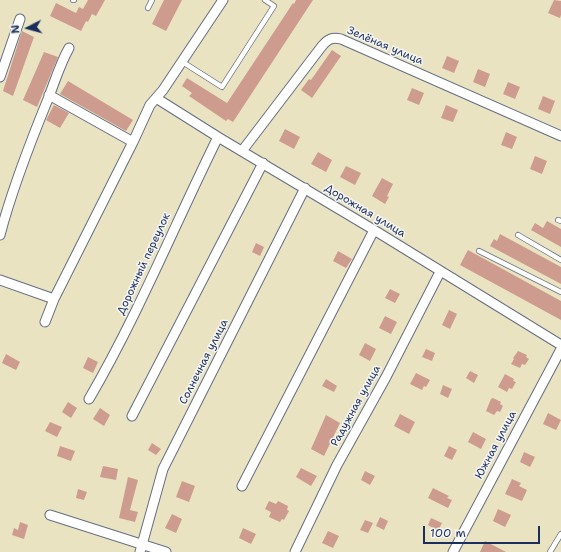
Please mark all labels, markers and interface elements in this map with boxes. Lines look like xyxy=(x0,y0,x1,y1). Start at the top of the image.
north arrow xyxy=(8,8,48,48)
text: N xyxy=(8,24,23,34)
street label: Зелёная улица xyxy=(345,24,425,68)
street label: Дорожная улица xyxy=(322,182,408,240)
street label: Дорожный переулок xyxy=(115,211,173,317)
street label: Солнечная улица xyxy=(177,317,231,407)
street label: Радужная улица xyxy=(328,363,384,449)
street label: Южная улица xyxy=(473,409,519,481)
scale bar xyxy=(425,518,542,544)
text: 100 m xyxy=(430,525,466,541)

